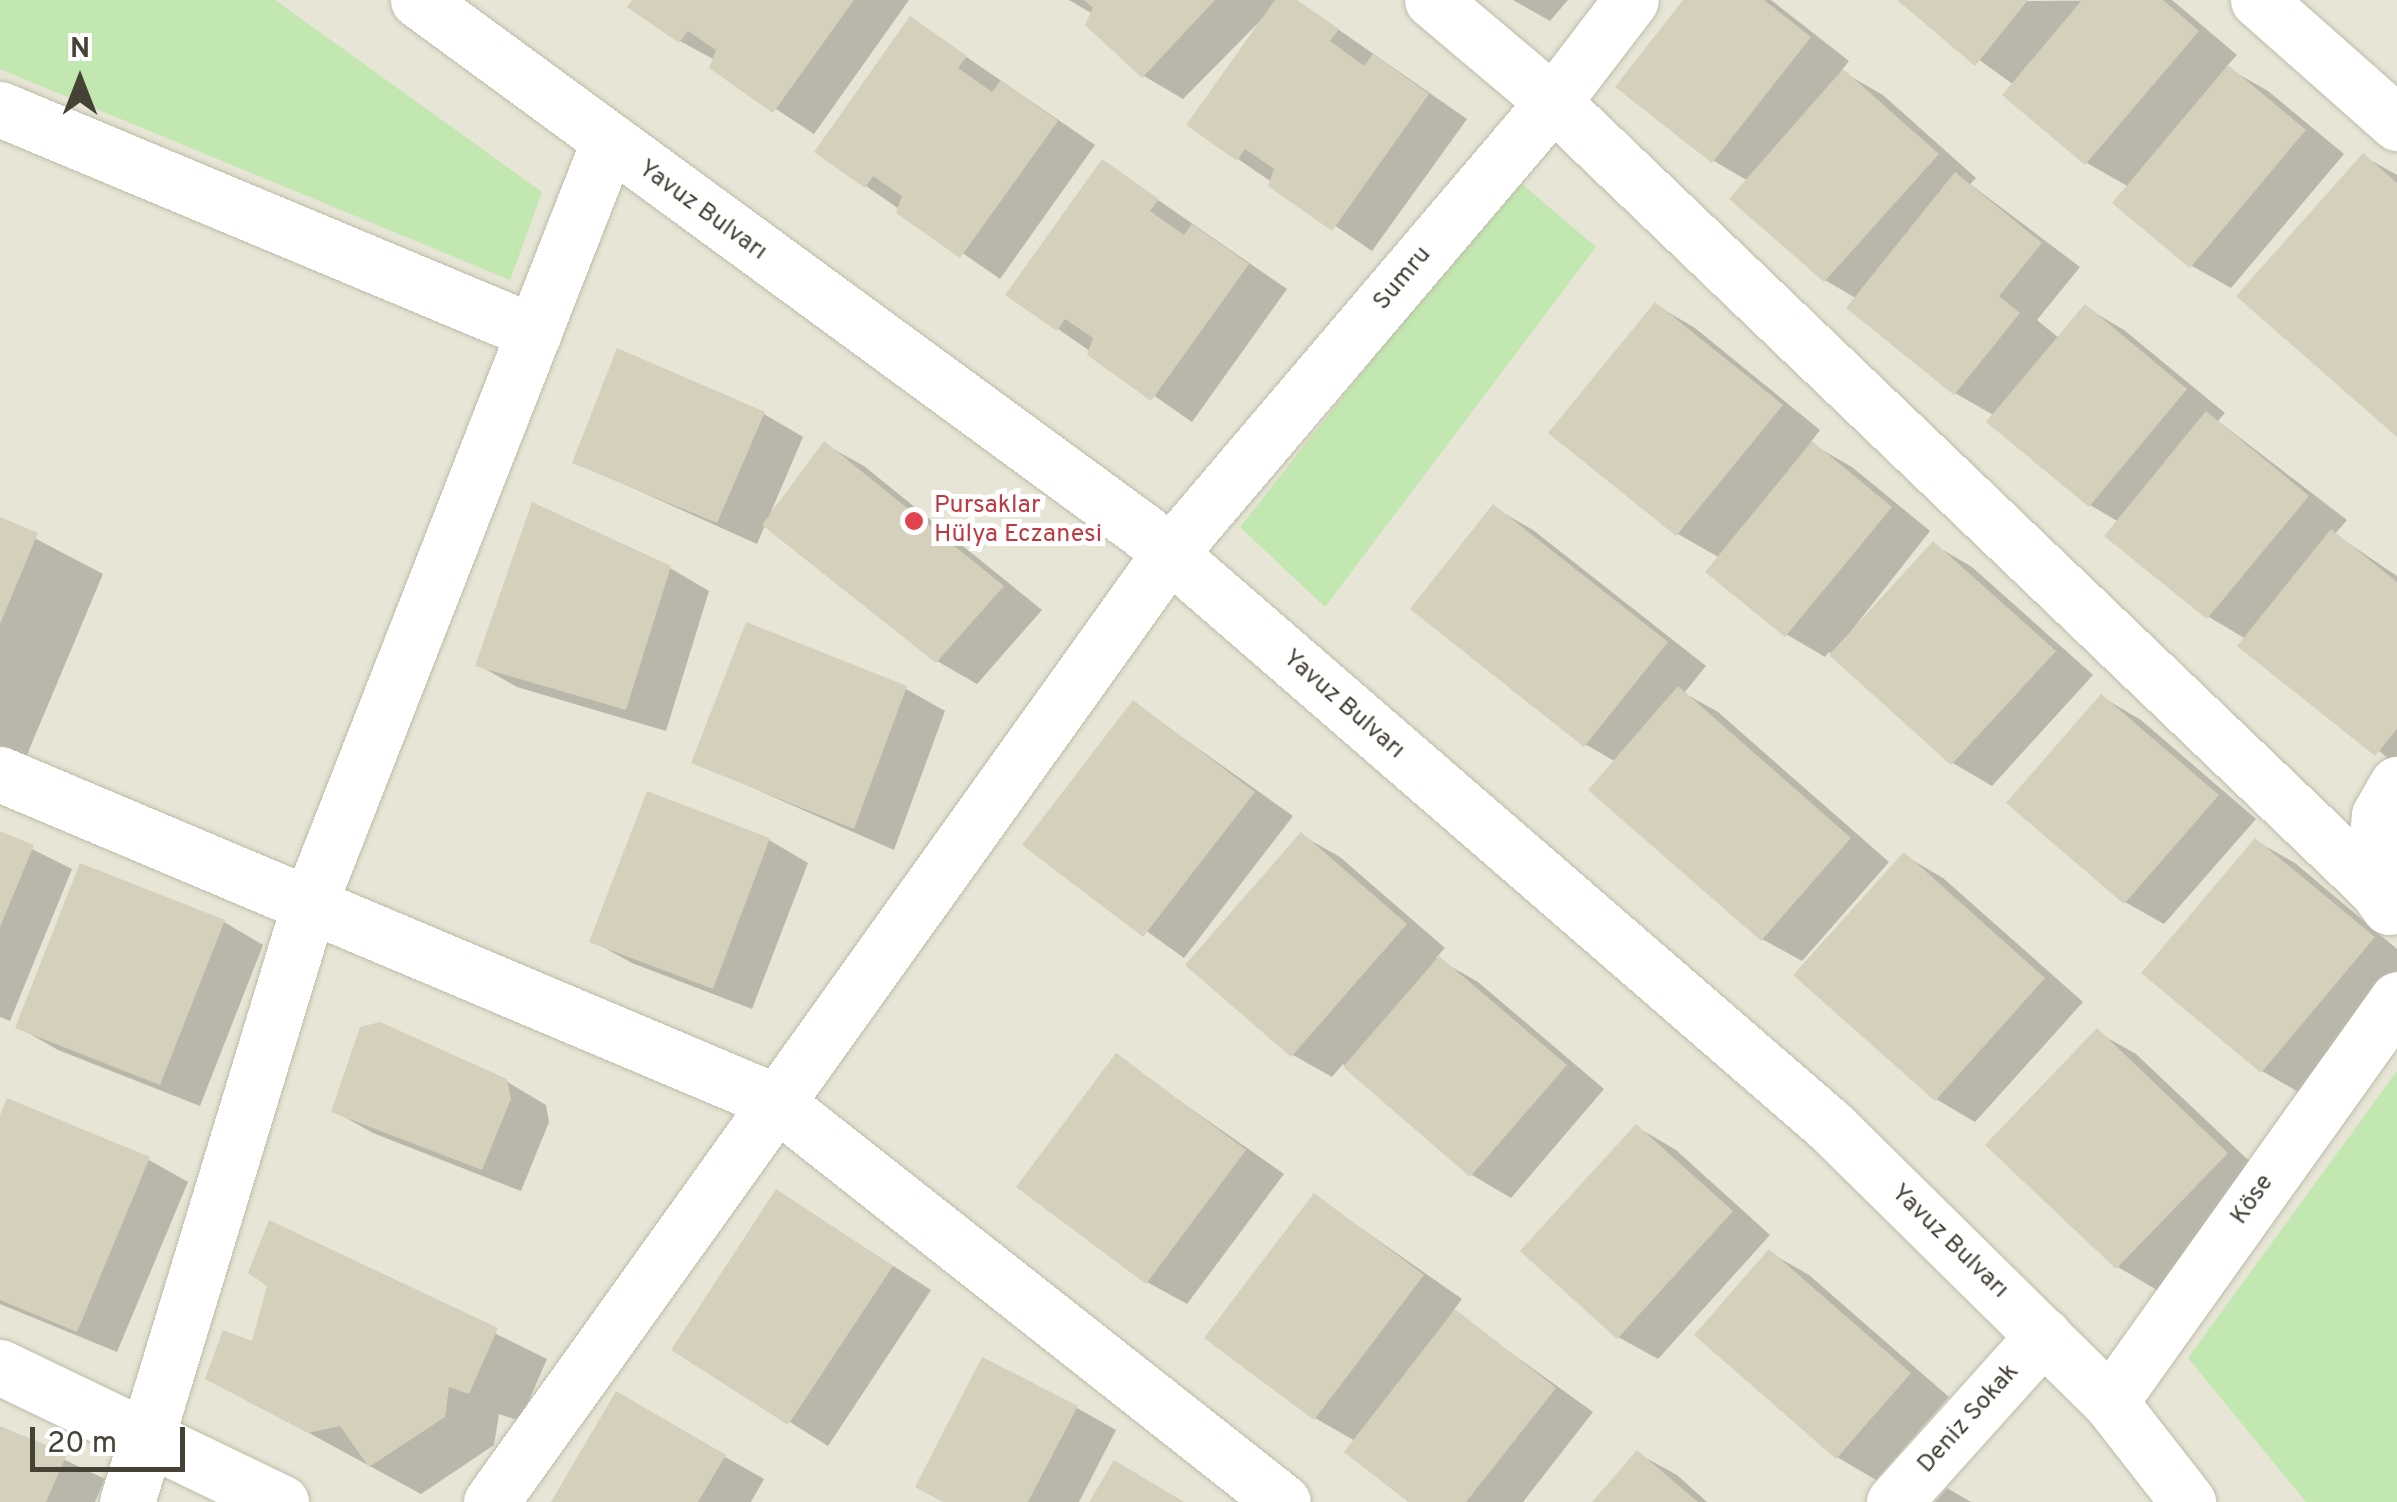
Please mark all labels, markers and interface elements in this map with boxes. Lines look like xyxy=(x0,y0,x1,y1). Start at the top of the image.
north arrow xyxy=(30,30,130,130)
text: N xyxy=(70,32,90,68)
street label: Yavuz Bulvarı xyxy=(632,154,772,268)
street label: Sumru xyxy=(1368,241,1438,317)
place label: Pursaklar Hülya Eczanesi xyxy=(934,492,1102,551)
marker: Pursaklar Hülya Eczanesi xyxy=(903,510,925,532)
street label: Yavuz Bulvarı xyxy=(1276,644,1410,766)
street label: Köse xyxy=(2225,1169,2281,1231)
street label: Yavuz Bulvarı xyxy=(1884,1179,2014,1305)
street label: Deniz Sokak xyxy=(1912,1358,2026,1480)
scale bar xyxy=(35,1407,190,1469)
text: 20 m xyxy=(47,1426,117,1463)

